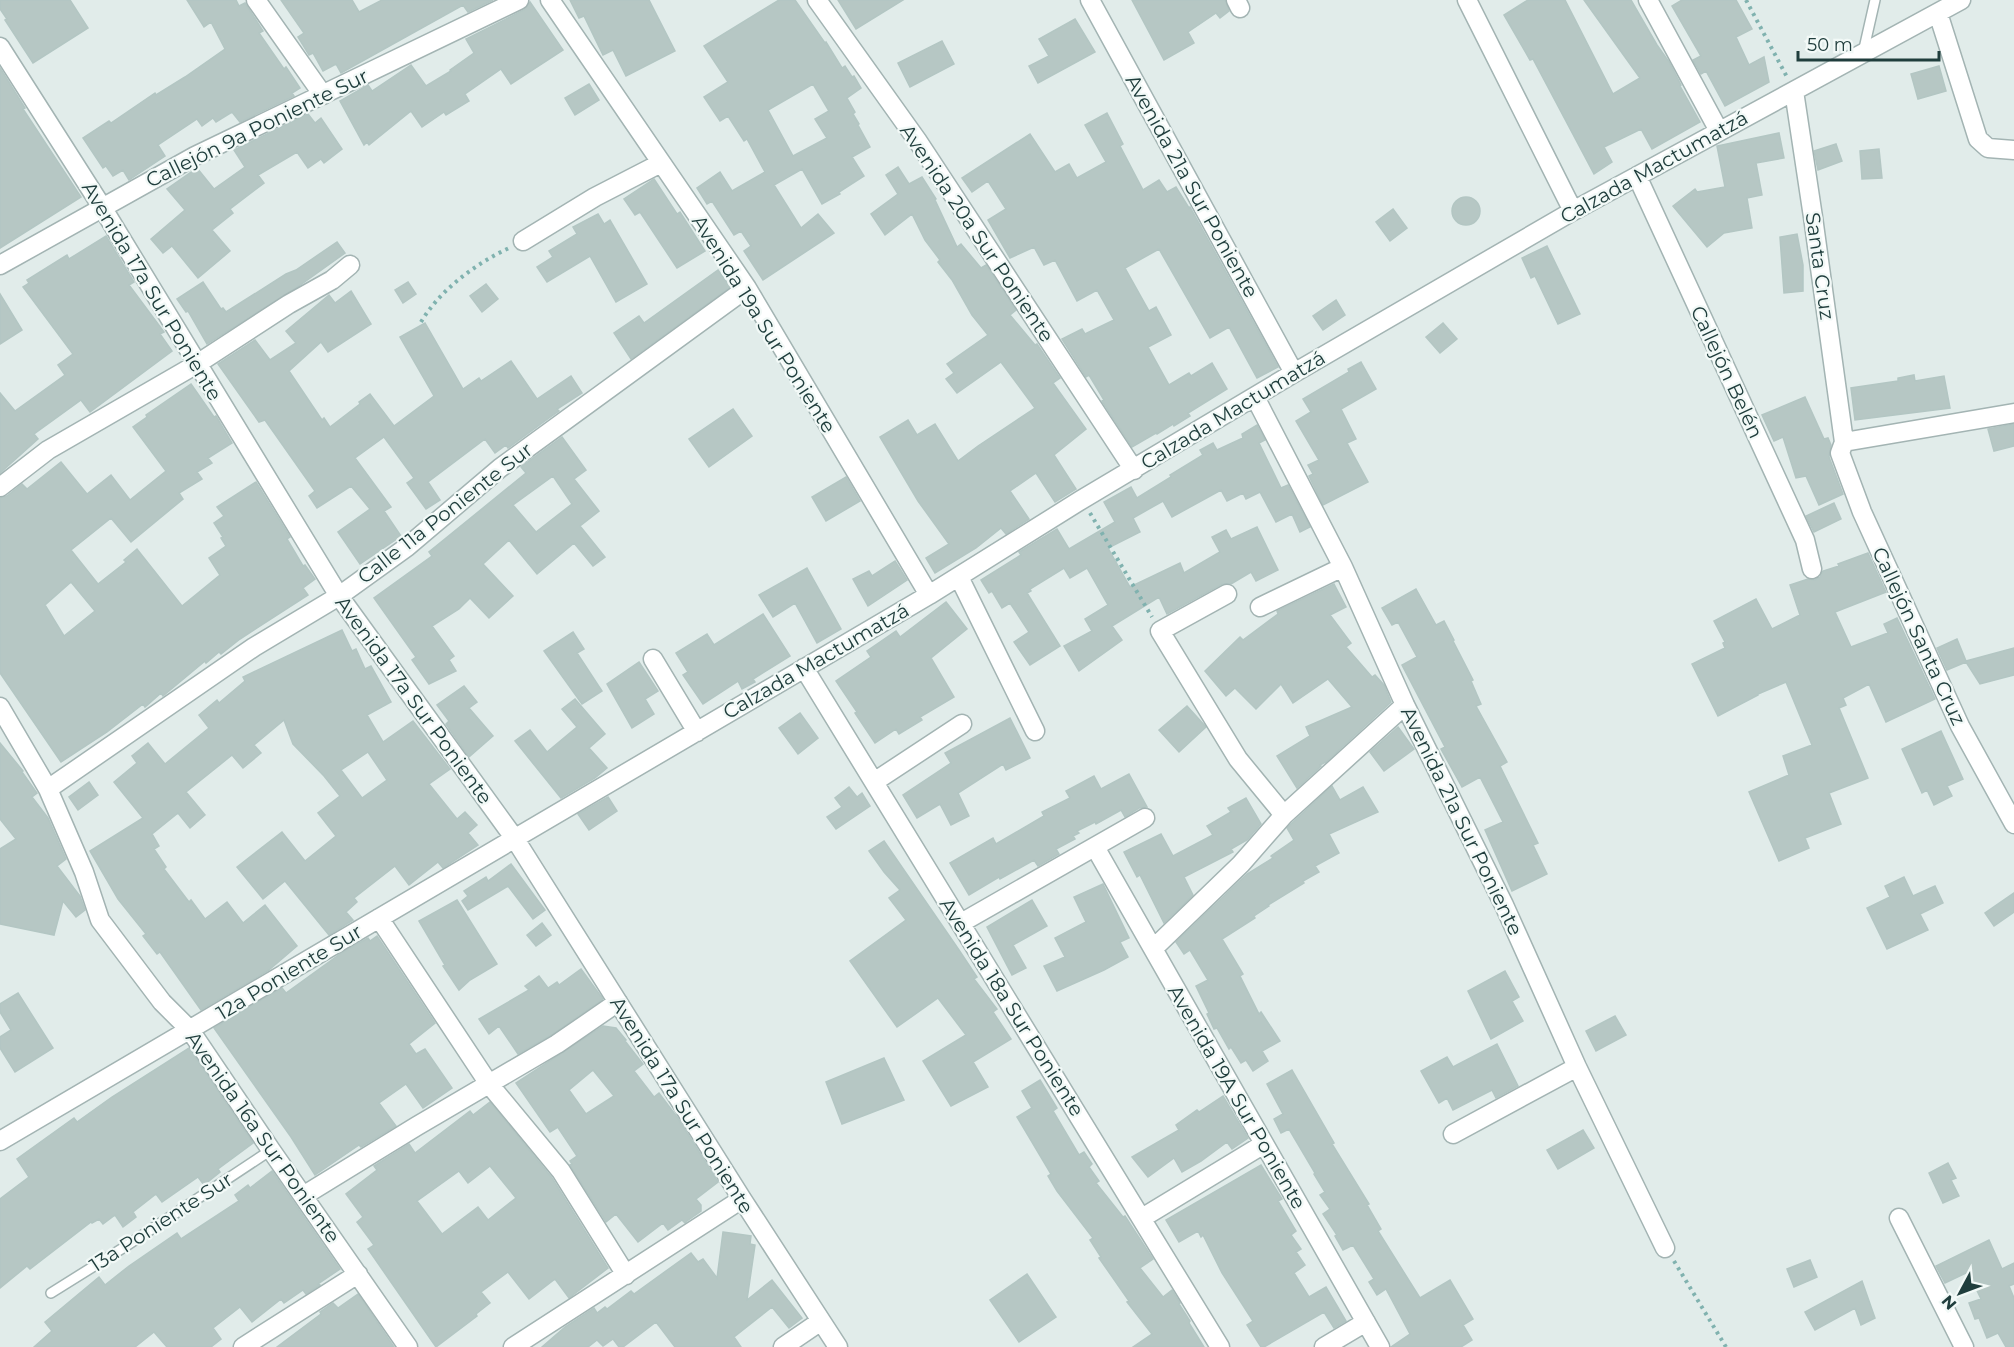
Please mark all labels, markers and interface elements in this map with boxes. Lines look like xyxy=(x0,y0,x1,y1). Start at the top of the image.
scale bar xyxy=(1798,24,1939,62)
text: 50 m xyxy=(1807,34,1853,56)
street label: Callejón 9a Poniente Sur xyxy=(142,64,372,192)
street label: Avenida 21a Sur Poniente xyxy=(1121,70,1263,302)
street label: Calzada Mactumatzá xyxy=(1556,105,1752,229)
street label: Avenida 20a Sur Poniente xyxy=(895,120,1059,346)
street label: Avenida 17a Sur Poniente xyxy=(77,177,227,405)
street label: Avenida 19a Sur Poniente xyxy=(687,211,841,437)
street label: Santa Cruz xyxy=(1801,211,1839,321)
street label: Callejón Belén xyxy=(1686,302,1768,442)
street label: Calzada Mactumatzá xyxy=(1136,345,1330,475)
street label: Calle 11a Poniente Sur xyxy=(353,437,537,589)
street label: Callejón Santa Cruz xyxy=(1867,543,1971,729)
street label: Avenida 17a Sur Poniente xyxy=(330,591,498,809)
street label: Calzada Mactumatzá xyxy=(719,598,913,724)
street label: Avenida 21a Sur Poniente xyxy=(1396,703,1528,939)
street label: Avenida 18a Sur Poniente xyxy=(935,893,1089,1121)
street label: 12a Poniente Sur xyxy=(212,919,366,1025)
street label: Avenida 19A Sur Poniente xyxy=(1163,981,1311,1213)
street label: Avenida 17a Sur Poniente xyxy=(605,992,759,1218)
street label: Avenida 16a Sur Poniente xyxy=(181,1027,345,1247)
street label: 13a Poniente Sur xyxy=(85,1167,237,1277)
north arrow xyxy=(1930,1263,1990,1323)
text: N xyxy=(1938,1291,1960,1314)

